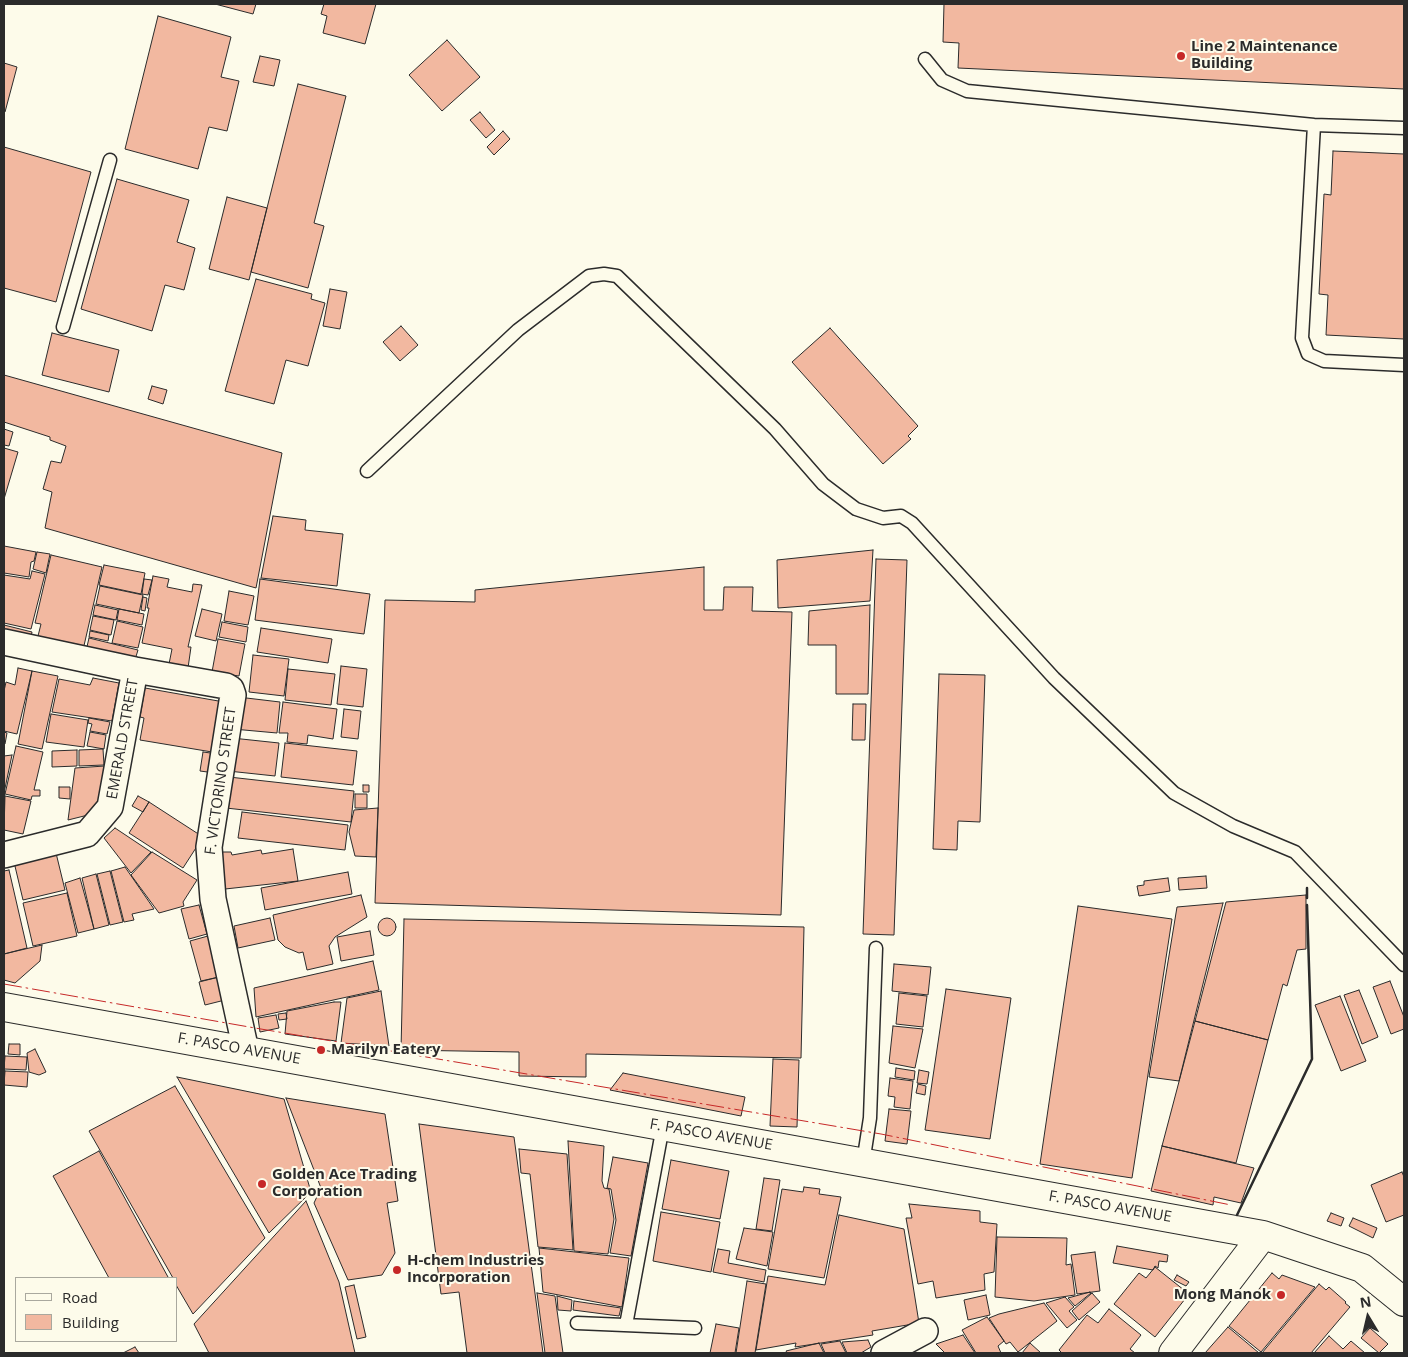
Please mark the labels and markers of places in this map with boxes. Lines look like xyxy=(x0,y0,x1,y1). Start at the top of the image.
place label: Line 2 Maintenance Building xyxy=(1191,38,1338,73)
marker: Line 2 Maintenance Building xyxy=(1175,50,1187,62)
place label: Marilyn Eatery xyxy=(331,1041,441,1059)
marker: Marilyn Eatery xyxy=(315,1044,327,1056)
place label: Golden Ace Trading Corporation xyxy=(272,1166,417,1201)
marker: Golden Ace Trading Corporation xyxy=(256,1178,268,1190)
place label: H-chem Industries Incorporation xyxy=(407,1252,544,1287)
marker: H-chem Industries Incorporation xyxy=(391,1264,403,1276)
place label: Mong Manok xyxy=(1174,1286,1271,1304)
marker: Mong Manok xyxy=(1275,1289,1287,1301)

